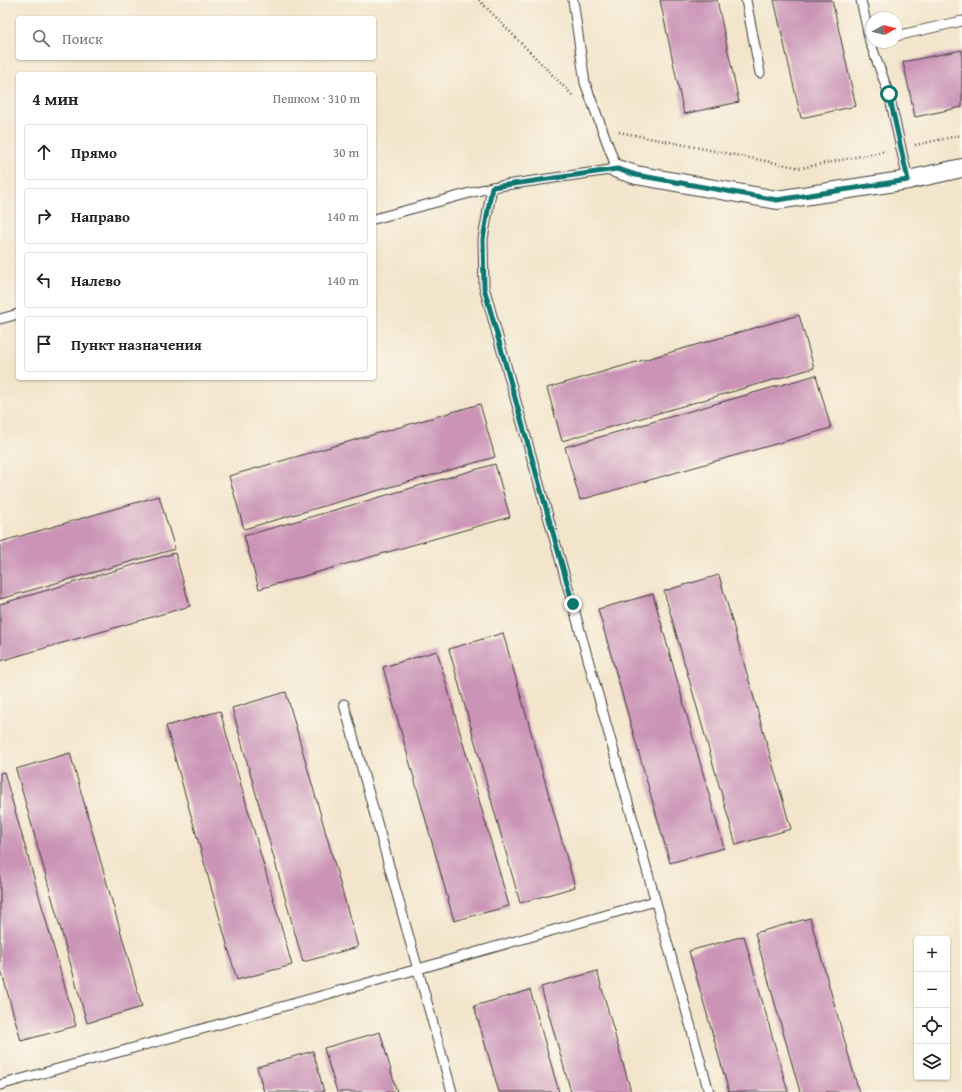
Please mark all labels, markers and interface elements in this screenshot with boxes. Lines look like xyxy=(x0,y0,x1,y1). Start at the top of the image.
north arrow xyxy=(866,12,902,48)
search box xyxy=(16,16,376,60)
icon: search xyxy=(30,27,52,49)
text: Поиск xyxy=(62,28,103,49)
route start xyxy=(880,85,898,103)
text: 4 мин xyxy=(32,86,78,111)
text: Пешком · 310 m xyxy=(273,89,360,108)
icon: ahead xyxy=(33,141,55,163)
text: Прямо xyxy=(71,142,117,163)
text: 30 m xyxy=(333,143,359,162)
icon: right xyxy=(33,205,55,227)
text: Направо xyxy=(71,206,130,227)
text: 140 m xyxy=(327,207,359,226)
icon: left xyxy=(33,269,55,291)
text: Налево xyxy=(71,270,121,291)
text: 140 m xyxy=(327,271,359,290)
icon: arrive xyxy=(33,333,55,355)
text: Пункт назначения xyxy=(71,334,202,355)
route end xyxy=(564,595,582,613)
map controls xyxy=(914,936,950,1080)
button: + xyxy=(914,936,950,972)
button: − xyxy=(914,972,950,1008)
button: locate xyxy=(914,1008,950,1044)
button: layers xyxy=(914,1044,950,1080)

